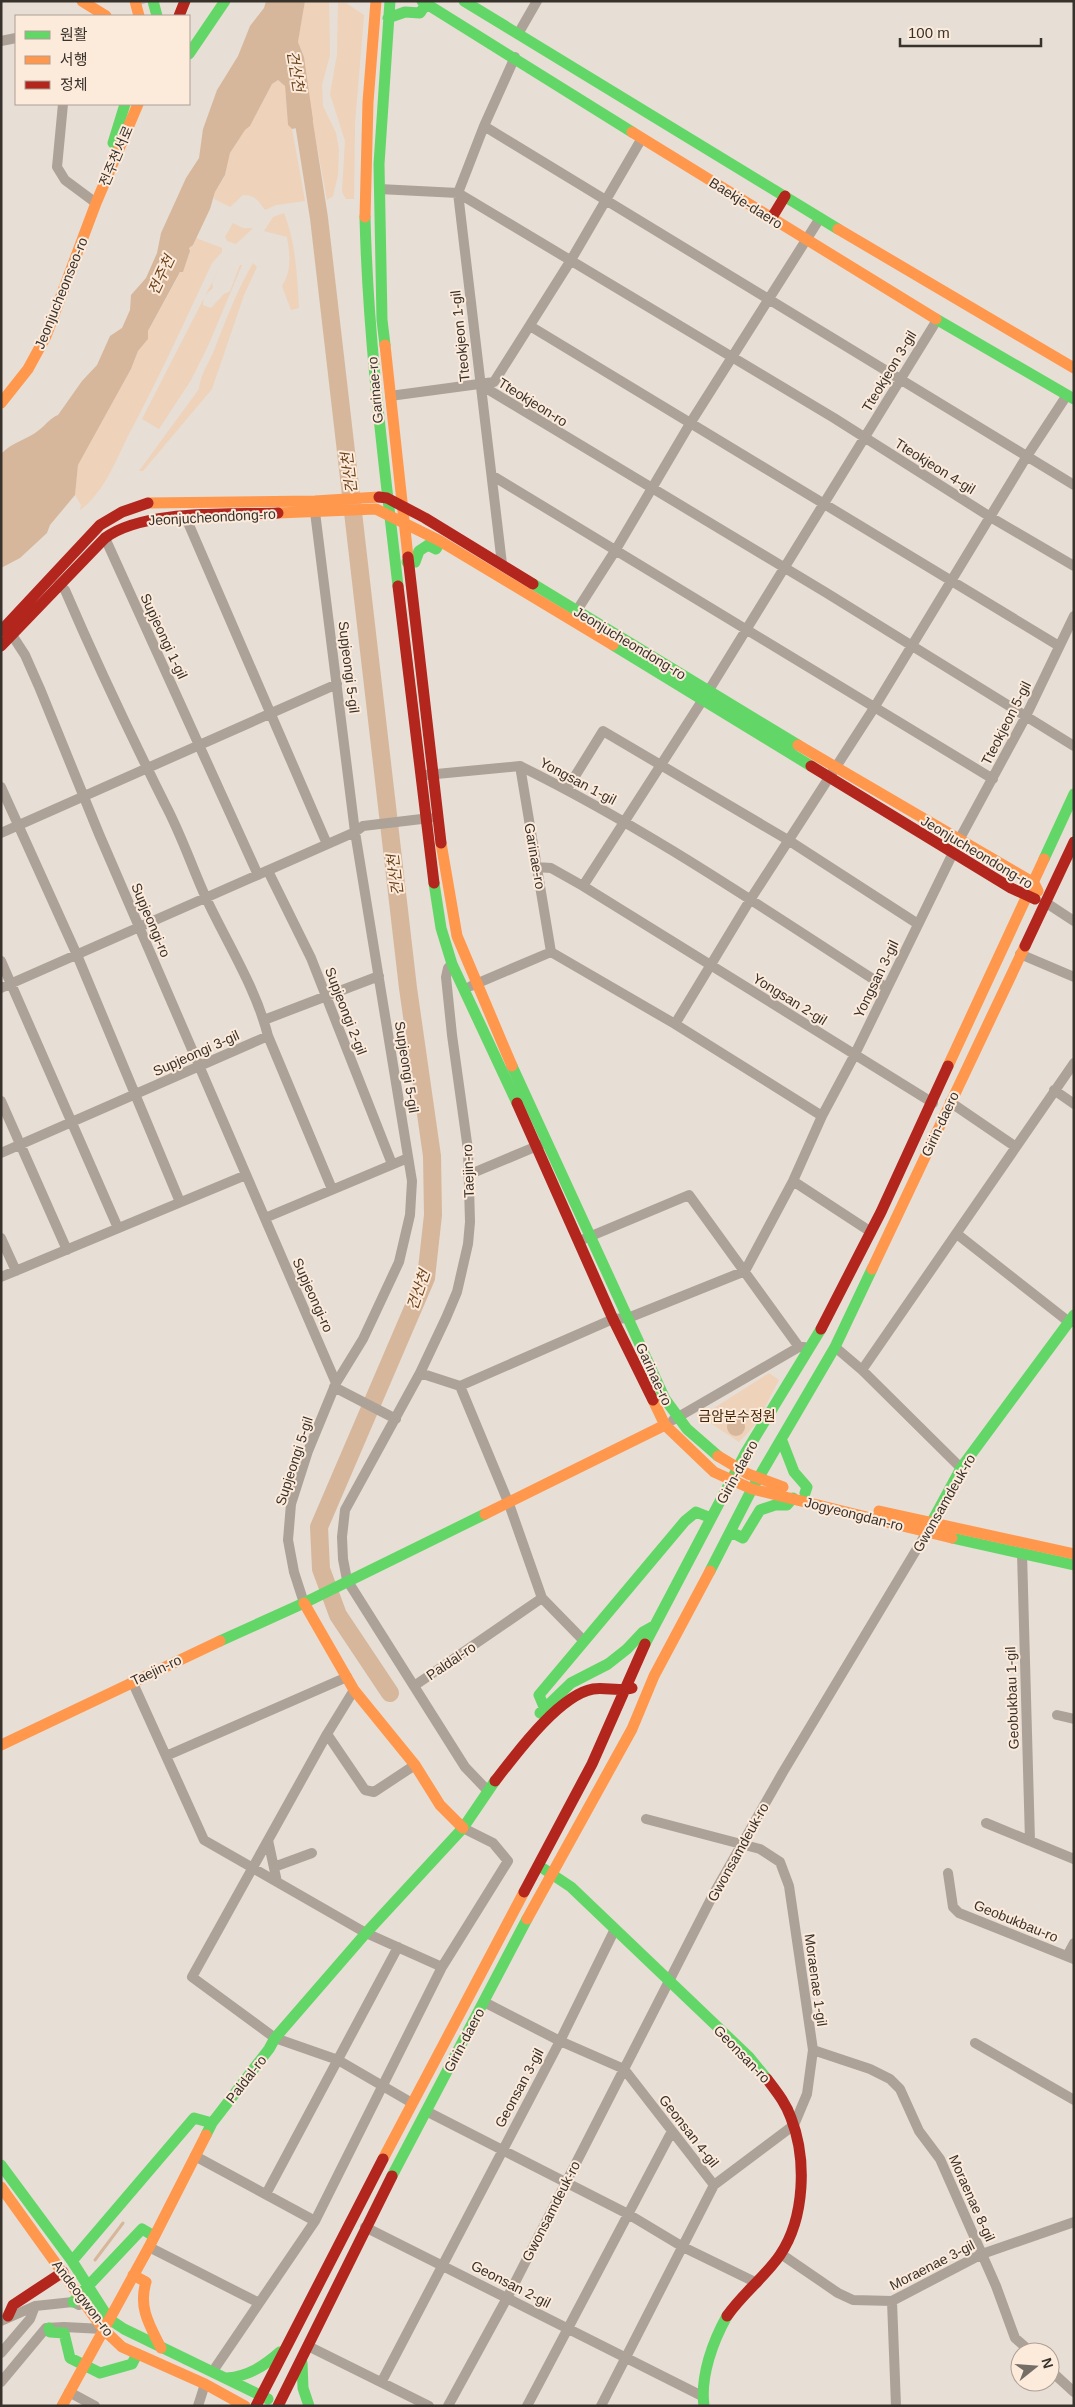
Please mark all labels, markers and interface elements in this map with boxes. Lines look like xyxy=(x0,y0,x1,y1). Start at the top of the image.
legend xyxy=(15,15,190,105)
scale bar xyxy=(900,15,1041,47)
text: 100 m xyxy=(908,24,950,41)
text: 원활 xyxy=(60,26,88,43)
water label: 건산천 xyxy=(284,49,308,95)
text: 서행 xyxy=(60,51,88,68)
text: 정체 xyxy=(60,76,88,93)
street label: 전주천서로 xyxy=(96,123,136,189)
street label: Baekje-daero xyxy=(706,174,786,232)
street label: Jeonjucheonseo-ro xyxy=(31,235,91,351)
water label: 전주천 xyxy=(145,251,178,297)
street label: Tteokjeon 1-gil xyxy=(447,290,473,382)
street label: Tteokjeon 3-gil xyxy=(858,328,920,414)
street label: Garinae-ro xyxy=(364,356,386,424)
street label: Tteokjeon-ro xyxy=(495,374,571,430)
street label: Tteokjeon 4-gil xyxy=(892,435,978,497)
water label: 건산천 xyxy=(338,449,360,495)
street label: Jeonjucheondong-ro xyxy=(148,506,276,528)
street label: Supjeongi 1-gil xyxy=(137,591,191,681)
street label: Jeonjucheondong-ro xyxy=(571,603,689,683)
street label: Supjeongi 5-gil xyxy=(335,620,363,714)
street label: Tteokjeon 5-gil xyxy=(978,678,1034,768)
street label: Yongsan 1-gil xyxy=(537,754,619,808)
street label: Jeonjucheondong-ro xyxy=(918,812,1036,892)
street label: Garinae-ro xyxy=(521,822,549,891)
water label: 건산천 xyxy=(384,851,406,897)
street label: Supjeongi-ro xyxy=(128,880,174,960)
street label: Yongsan 3-gil xyxy=(850,938,902,1020)
street label: Supjeongi 2-gil xyxy=(322,965,370,1057)
street label: Yongsan 2-gil xyxy=(750,970,830,1028)
street label: Supjeongi 5-gil xyxy=(392,1020,422,1114)
street label: Supjeongi 3-gil xyxy=(150,1027,242,1079)
street label: Girin-daero xyxy=(918,1089,962,1159)
street label: Taejin-ro xyxy=(459,1144,477,1198)
street label: Supjeongi-ro xyxy=(290,1255,337,1335)
water label: 건산천 xyxy=(403,1266,433,1312)
street label: Garinae-ro xyxy=(633,1340,675,1408)
park label: 금암분수정원 xyxy=(698,1408,776,1424)
street label: Supjeongi 5-gil xyxy=(272,1414,316,1508)
street label: Girin-daero xyxy=(713,1437,761,1507)
street label: Gwonsamdeuk-ro xyxy=(909,1451,979,1555)
street label: Jogyeongdan-ro xyxy=(803,1494,905,1534)
street label: Paldal-ro xyxy=(423,1639,479,1683)
street label: Geobukbau 1-gil xyxy=(1002,1646,1022,1750)
street label: Taejin-ro xyxy=(128,1651,184,1689)
street label: Gwonsamdeuk-ro xyxy=(704,1800,772,1904)
street label: Geobukbau-ro xyxy=(972,1897,1061,1945)
street label: Moraenae 1-gil xyxy=(802,1933,830,2027)
street label: Girin-daero xyxy=(440,2005,488,2075)
street label: Geonsan-ro xyxy=(711,2022,774,2086)
street label: Geonsan 3-gil xyxy=(491,2046,547,2130)
street label: Paldal-ro xyxy=(222,2052,270,2106)
street label: Geonsan 4-gil xyxy=(656,2092,722,2170)
street label: Moraenae 8-gil xyxy=(946,2152,998,2244)
street label: Gwonsamdeuk-ro xyxy=(519,2158,583,2264)
street label: Moraenae 3-gil xyxy=(887,2237,977,2293)
street label: Andeogwon-ro xyxy=(49,2257,117,2339)
street label: Geonsan 2-gil xyxy=(469,2257,553,2311)
north arrow xyxy=(1010,2342,1060,2392)
text: N xyxy=(1038,2356,1057,2370)

